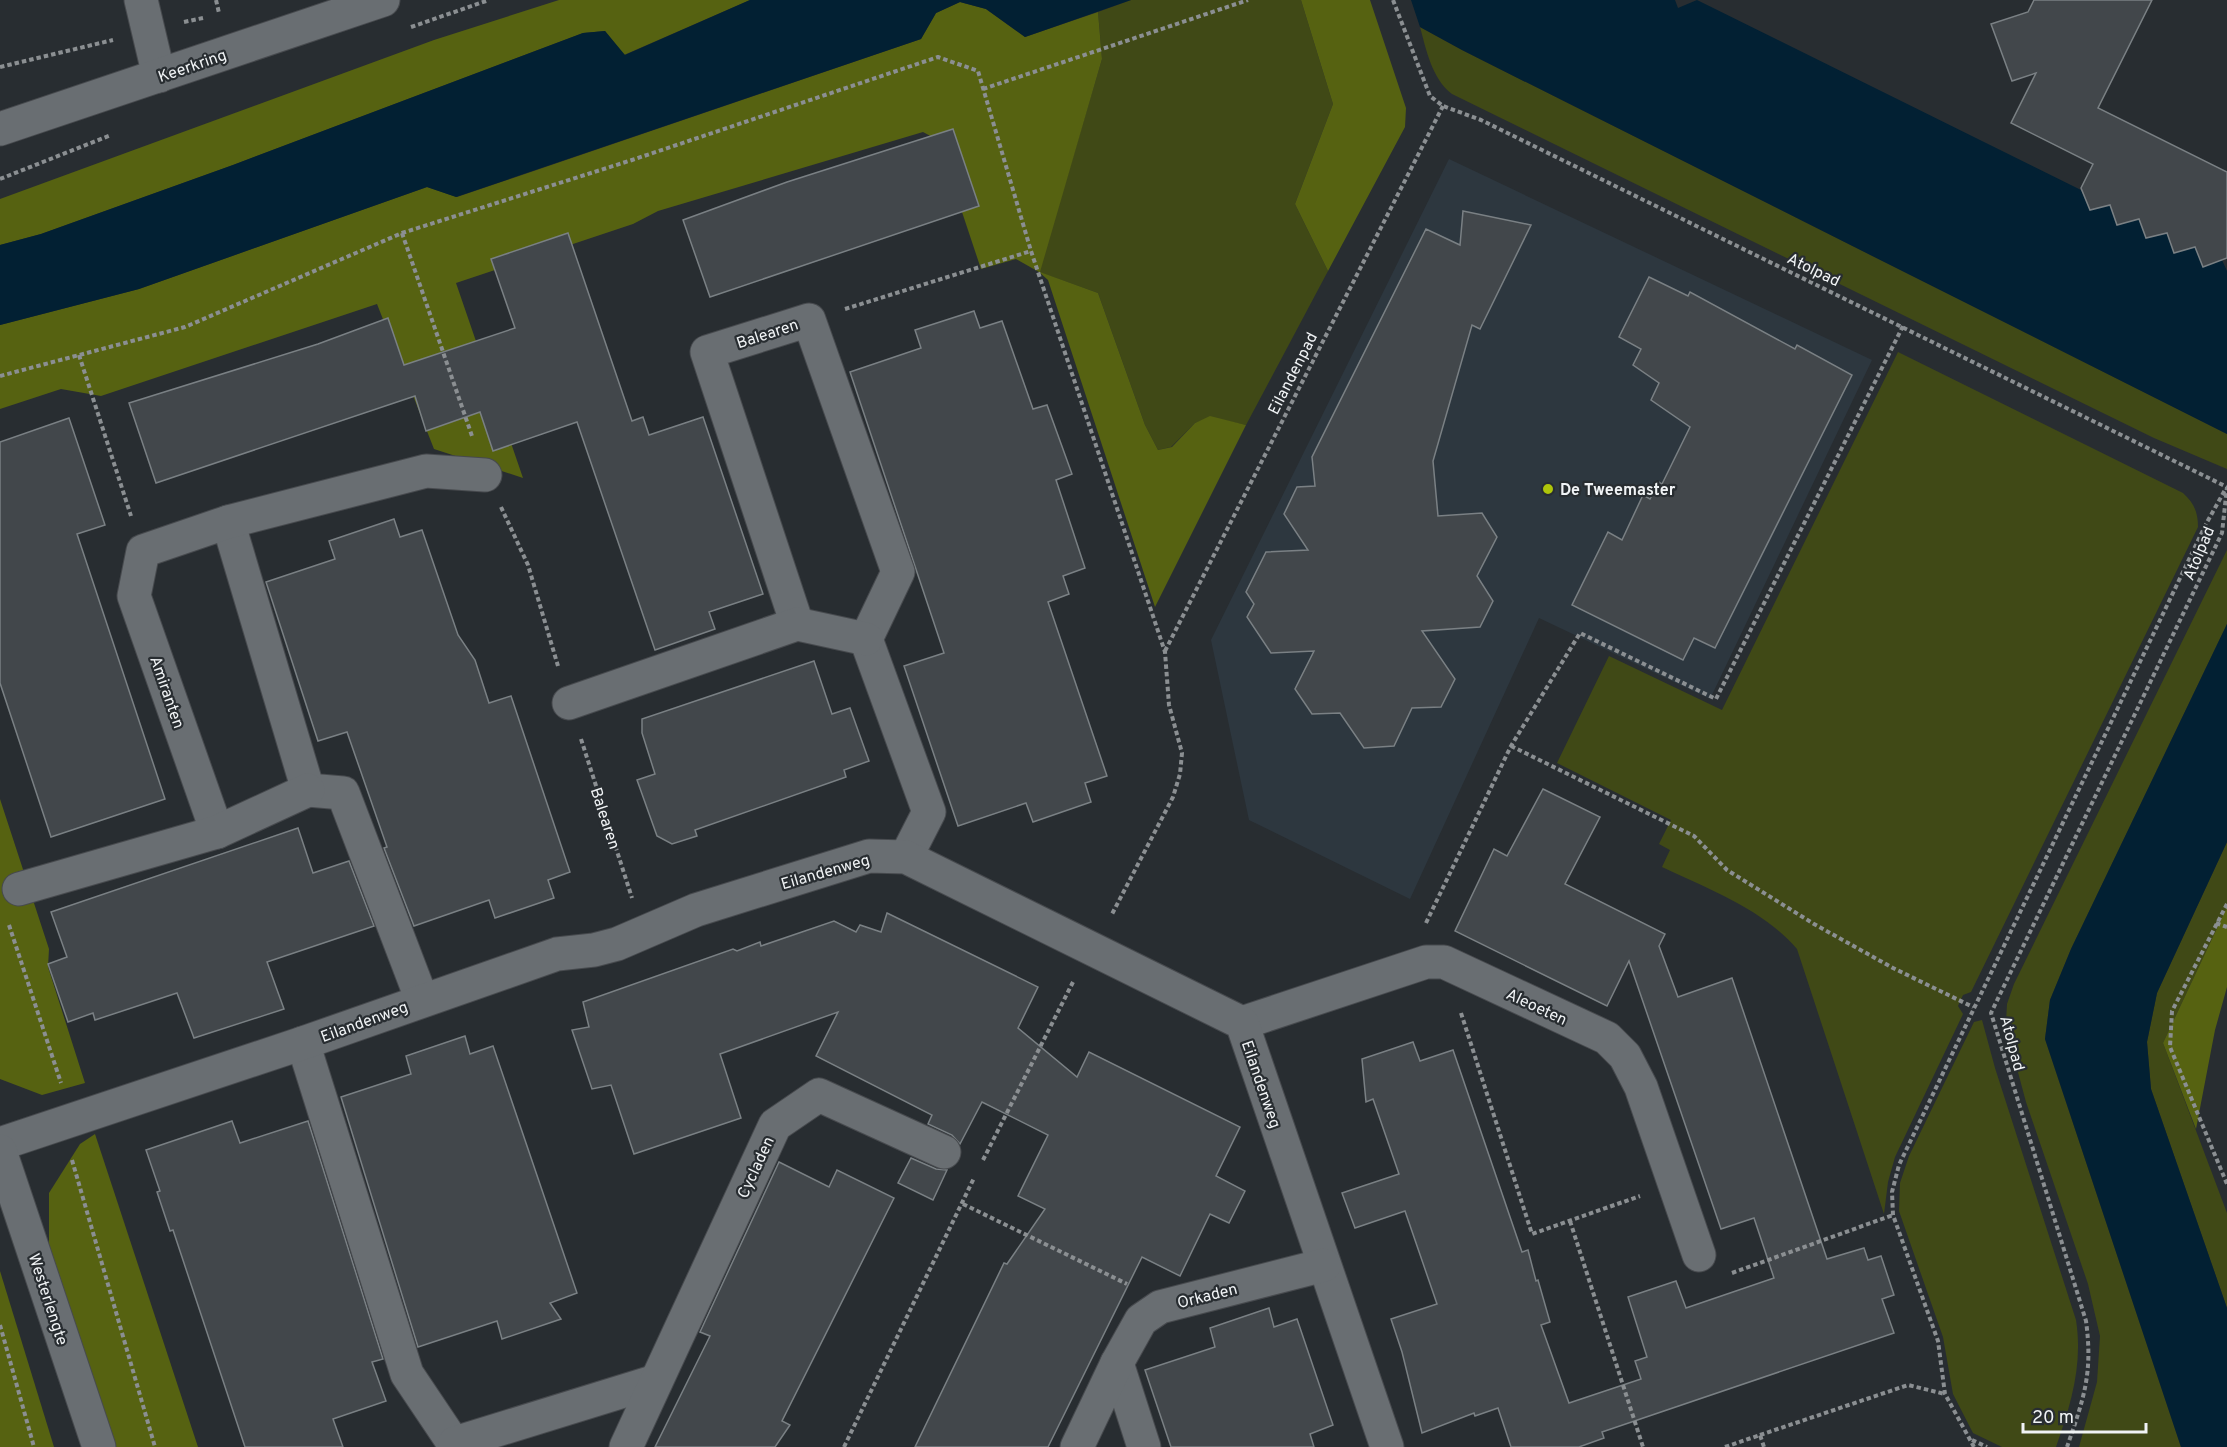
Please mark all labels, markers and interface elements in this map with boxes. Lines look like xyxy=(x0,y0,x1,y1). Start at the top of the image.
street label: Keerkring xyxy=(156,46,229,88)
street label: Atolpad xyxy=(1783,249,1843,292)
street label: Balearen xyxy=(734,316,801,354)
street label: Eilandenpad xyxy=(1265,329,1323,418)
place label: De Tweemaster xyxy=(1560,481,1676,501)
marker: De Tweemaster xyxy=(1541,482,1555,496)
street label: Atolpad xyxy=(2180,524,2220,584)
street label: Amiranten xyxy=(144,654,188,732)
street label: Balearen xyxy=(585,785,623,852)
street label: Eilandenweg xyxy=(779,851,872,895)
street label: Aleoeten xyxy=(1502,985,1570,1031)
street label: Eilandenweg xyxy=(318,998,411,1048)
street label: Atolpad xyxy=(1994,1014,2028,1073)
street label: Eilandenweg xyxy=(1236,1038,1284,1131)
street label: Cycladen xyxy=(734,1134,780,1202)
street label: Westerlengte xyxy=(23,1251,71,1348)
street label: Orkaden xyxy=(1175,1280,1240,1314)
scale bar xyxy=(2023,1396,2146,1434)
text: 20 m xyxy=(2032,1407,2074,1430)

